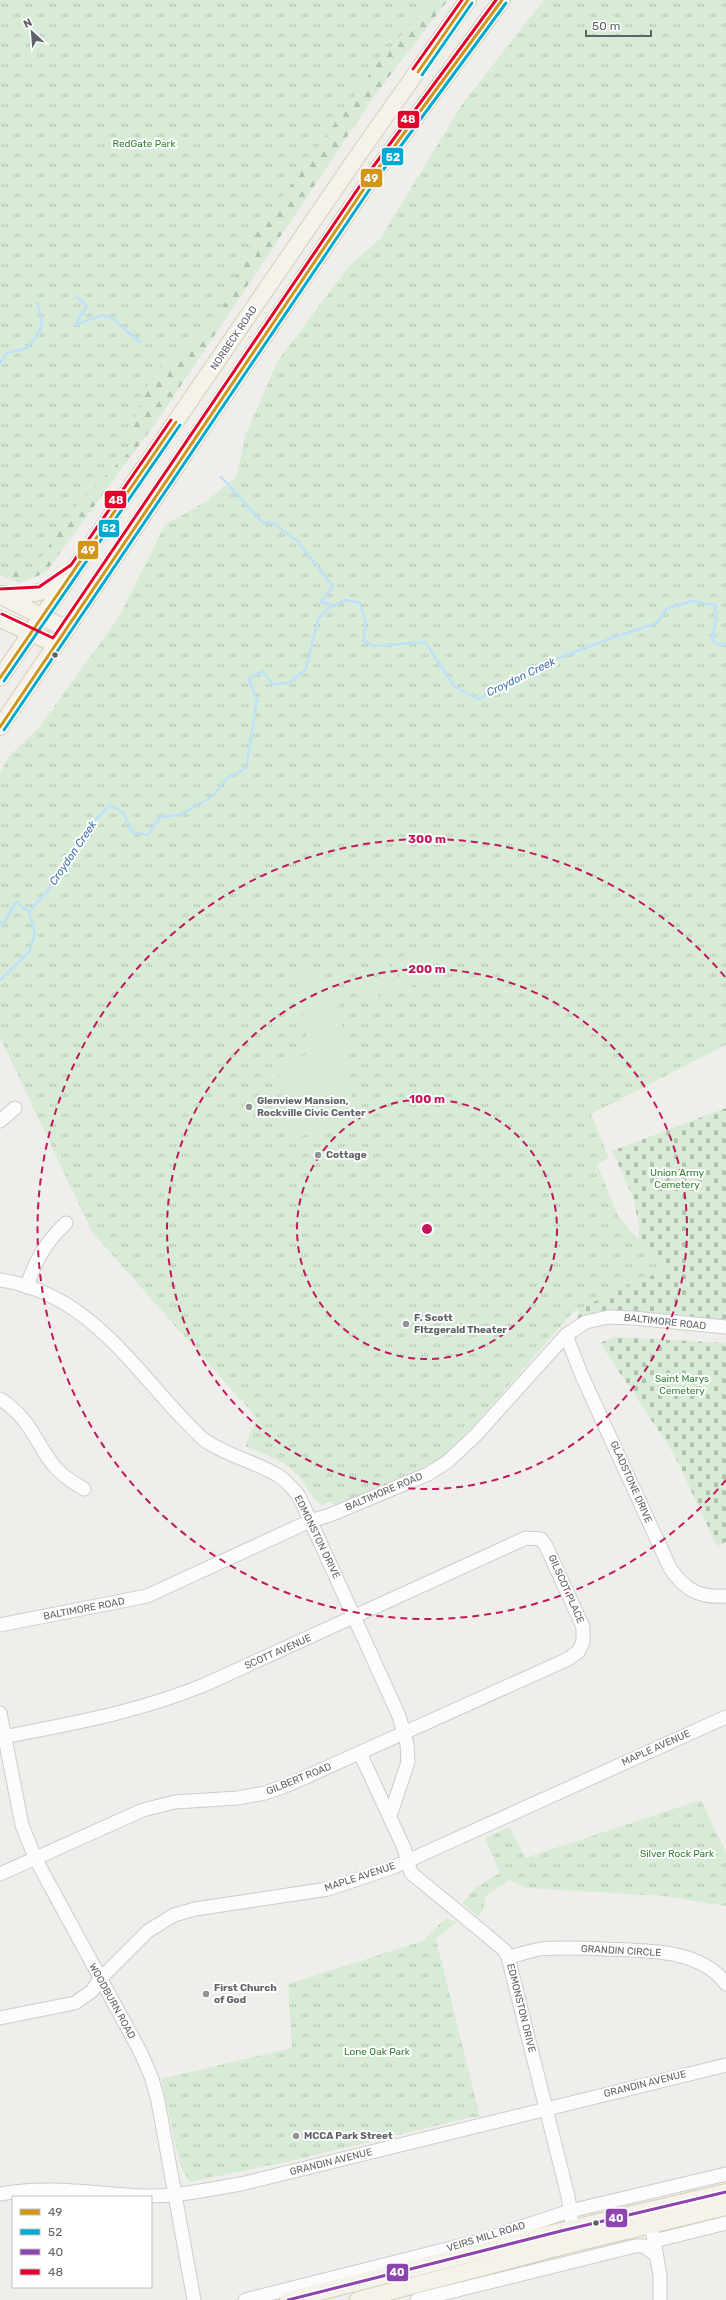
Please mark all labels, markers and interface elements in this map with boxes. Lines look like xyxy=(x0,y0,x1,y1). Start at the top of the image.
north arrow xyxy=(12,12,52,52)
scale bar xyxy=(586,12,651,38)
text: N xyxy=(21,16,34,31)
text: 50 m xyxy=(592,19,620,33)
line badge: 48 xyxy=(397,110,420,129)
text: 48 xyxy=(401,113,415,126)
park label: RedGate Park xyxy=(112,138,176,150)
line badge: 52 xyxy=(381,147,404,166)
text: 52 xyxy=(386,151,400,164)
line badge: 49 xyxy=(360,168,383,188)
text: 49 xyxy=(364,172,378,185)
street label: NORBECK ROAD xyxy=(208,304,260,372)
line badge: 48 xyxy=(104,490,127,509)
text: 48 xyxy=(109,494,123,507)
line badge: 52 xyxy=(98,519,120,538)
text: 52 xyxy=(102,522,116,535)
line badge: 49 xyxy=(77,540,99,560)
text: 49 xyxy=(81,544,95,557)
unlabelled marker xyxy=(50,650,60,660)
water label: Croydon Creek xyxy=(484,655,558,699)
water label: Croydon Creek xyxy=(47,818,100,888)
text: 300 m xyxy=(408,832,446,846)
text: 200 m xyxy=(408,962,446,976)
text: 100 m xyxy=(409,1092,445,1106)
place label: Glenview Mansion, Rockville Civic Center xyxy=(257,1095,366,1119)
marker: Glenview Mansion, Rockville Civic Center xyxy=(244,1102,254,1112)
place label: Cottage xyxy=(326,1149,367,1161)
marker: Cottage xyxy=(313,1150,323,1160)
park label: Union Army Cemetery xyxy=(650,1167,705,1191)
centre of rings xyxy=(420,1222,434,1236)
place label: F. Scott FItzgerald Theater xyxy=(414,1312,507,1336)
street label: BALTIMORE ROAD xyxy=(623,1312,707,1332)
marker: F. Scott FItzgerald Theater xyxy=(401,1319,411,1329)
park label: Saint Marys Cemetery xyxy=(655,1373,709,1397)
street label: GLADSTONE DRIVE xyxy=(607,1439,655,1525)
street label: BALTIMORE ROAD xyxy=(344,1470,425,1514)
street label: EDMONSTON DRIVE xyxy=(292,1493,342,1581)
street label: GILSCOT PLACE xyxy=(545,1553,587,1625)
street label: BALTIMORE ROAD xyxy=(42,1595,126,1623)
street label: SCOTT AVENUE xyxy=(243,1632,313,1672)
street label: MAPLE AVENUE xyxy=(620,1728,692,1768)
street label: GILBERT ROAD xyxy=(265,1760,333,1798)
park label: Silver Rock Park xyxy=(640,1848,715,1860)
street label: MAPLE AVENUE xyxy=(323,1860,397,1894)
street label: GRANDIN CIRCLE xyxy=(581,1943,661,1959)
street label: WOODBURN ROAD xyxy=(86,1961,138,2041)
street label: EDMONSTON DRIVE xyxy=(504,1962,538,2054)
place label: First Church of God xyxy=(214,1982,277,2006)
marker: First Church of God xyxy=(201,1989,211,1999)
park label: Lone Oak Park xyxy=(344,2046,411,2058)
street label: GRANDIN AVENUE xyxy=(603,2068,687,2100)
place label: MCCA Park Street xyxy=(304,2130,393,2142)
marker: MCCA Park Street xyxy=(291,2131,301,2141)
street label: GRANDIN AVENUE xyxy=(289,2146,373,2178)
legend xyxy=(12,2196,152,2288)
text: 49 xyxy=(48,2205,62,2219)
line badge: 40 xyxy=(605,2208,628,2228)
text: 40 xyxy=(609,2212,624,2225)
unlabelled marker xyxy=(591,2218,601,2228)
street label: VEIRS MILL ROAD xyxy=(445,2219,527,2255)
text: 52 xyxy=(48,2225,62,2239)
text: 40 xyxy=(48,2245,63,2259)
line badge: 40 xyxy=(386,2263,409,2282)
text: 48 xyxy=(48,2265,63,2279)
text: 40 xyxy=(390,2266,405,2279)

